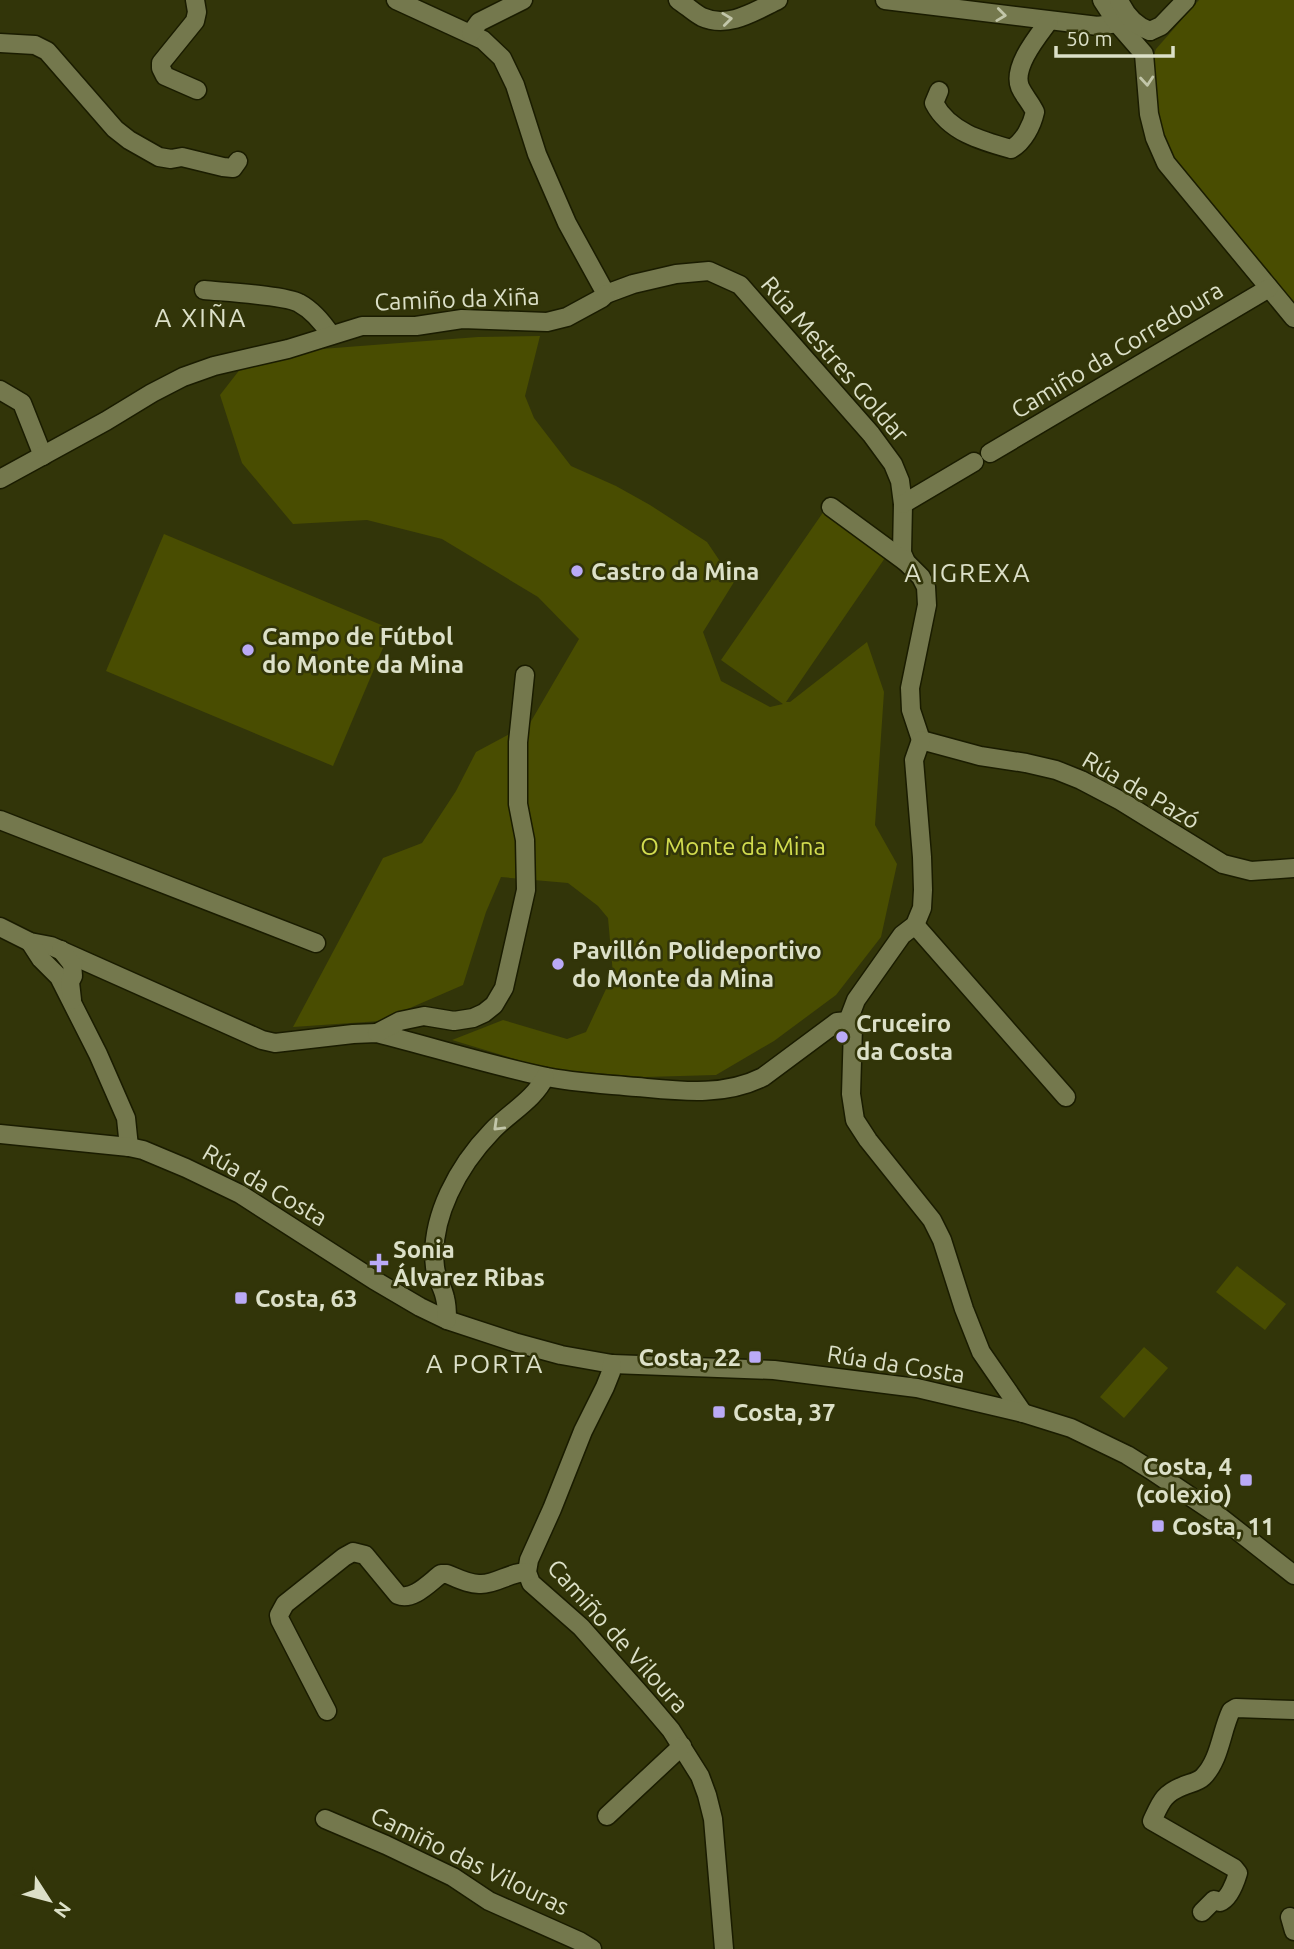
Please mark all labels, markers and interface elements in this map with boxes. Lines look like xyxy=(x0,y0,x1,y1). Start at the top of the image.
one-way arrow xyxy=(995,8,1007,23)
one-way arrow xyxy=(721,12,733,27)
scale bar xyxy=(1056,14,1173,58)
text: 50 m xyxy=(1066,26,1113,50)
one-way arrow xyxy=(1139,75,1154,86)
street label: Rúa Mestres Goldar xyxy=(756,271,914,447)
street label: Camiño da Corredoura xyxy=(1006,276,1228,424)
street label: Camiño da Xiña xyxy=(374,283,540,315)
district label: A XIÑA xyxy=(155,303,248,332)
place label: Castro da Mina xyxy=(591,558,759,585)
district label: A IGREXA xyxy=(904,558,1032,587)
marker: Castro da Mina xyxy=(569,563,585,579)
place label: Campo de Fútbol do Monte da Mina xyxy=(262,623,464,678)
marker: Campo de Fútbol do Monte da Mina xyxy=(240,642,256,658)
street label: Rúa de Pazó xyxy=(1078,746,1204,834)
park label: O Monte da Mina xyxy=(640,833,826,860)
place label: Pavillón Polideportivo do Monte da Mina xyxy=(572,937,822,992)
marker: Pavillón Polideportivo do Monte da Mina xyxy=(550,956,566,972)
place label: Cruceiro da Costa xyxy=(856,1010,953,1065)
marker: Cruceiro da Costa xyxy=(834,1029,850,1045)
one-way arrow xyxy=(493,1117,506,1130)
street label: Rúa da Costa xyxy=(198,1139,332,1231)
place label: Sonia Álvarez Ribas xyxy=(393,1236,545,1291)
marker: Sonia Álvarez Ribas xyxy=(371,1255,387,1271)
place label: Costa, 63 xyxy=(255,1285,358,1312)
marker: Costa, 63 xyxy=(233,1290,249,1306)
street label: Rúa da Costa xyxy=(825,1340,967,1388)
place label: Costa, 22 xyxy=(638,1344,741,1371)
district label: A PORTA xyxy=(426,1349,544,1378)
marker: Costa, 22 xyxy=(747,1349,763,1365)
place label: Costa, 37 xyxy=(733,1399,836,1426)
marker: Costa, 37 xyxy=(711,1404,727,1420)
place label: Costa, 4 (colexio) xyxy=(1136,1453,1232,1508)
marker: Costa, 4 (colexio) xyxy=(1238,1472,1254,1488)
place label: Costa, 11 xyxy=(1172,1513,1275,1540)
marker: Costa, 11 xyxy=(1150,1518,1166,1534)
street label: Camiño de Viloura xyxy=(542,1554,694,1718)
street label: Camiño das Vilouras xyxy=(367,1801,573,1921)
north arrow xyxy=(14,1865,84,1935)
text: N xyxy=(50,1898,76,1922)

